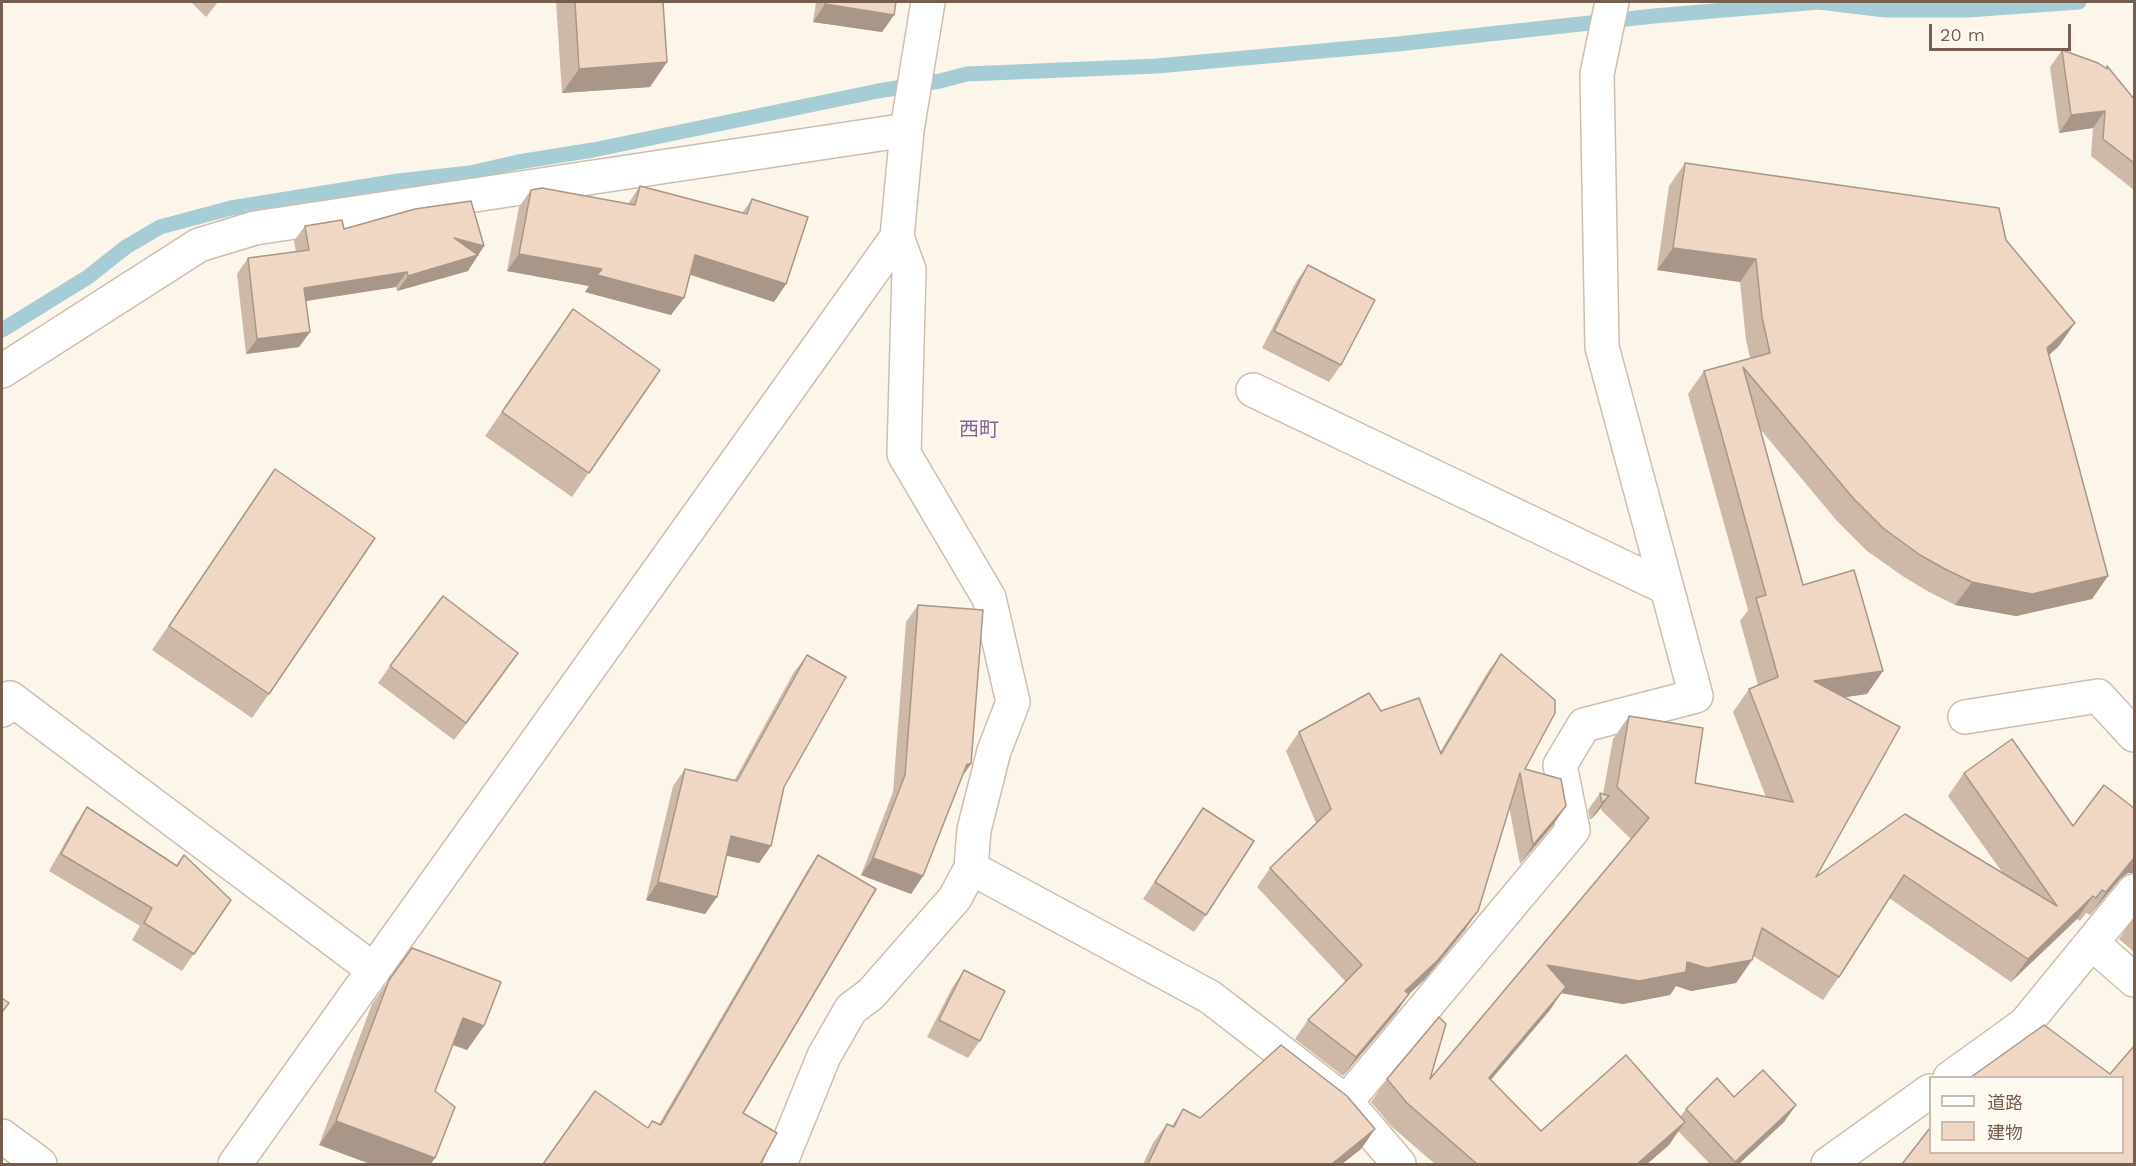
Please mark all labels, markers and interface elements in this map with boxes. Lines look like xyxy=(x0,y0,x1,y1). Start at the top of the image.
scale bar xyxy=(1932,12,2074,50)
text: 20 m xyxy=(1940,24,1985,45)
district label: 西町 xyxy=(959,418,999,442)
legend xyxy=(1929,1076,2124,1154)
text: 道路 xyxy=(1987,1092,2023,1113)
text: 建物 xyxy=(1987,1122,2023,1143)

